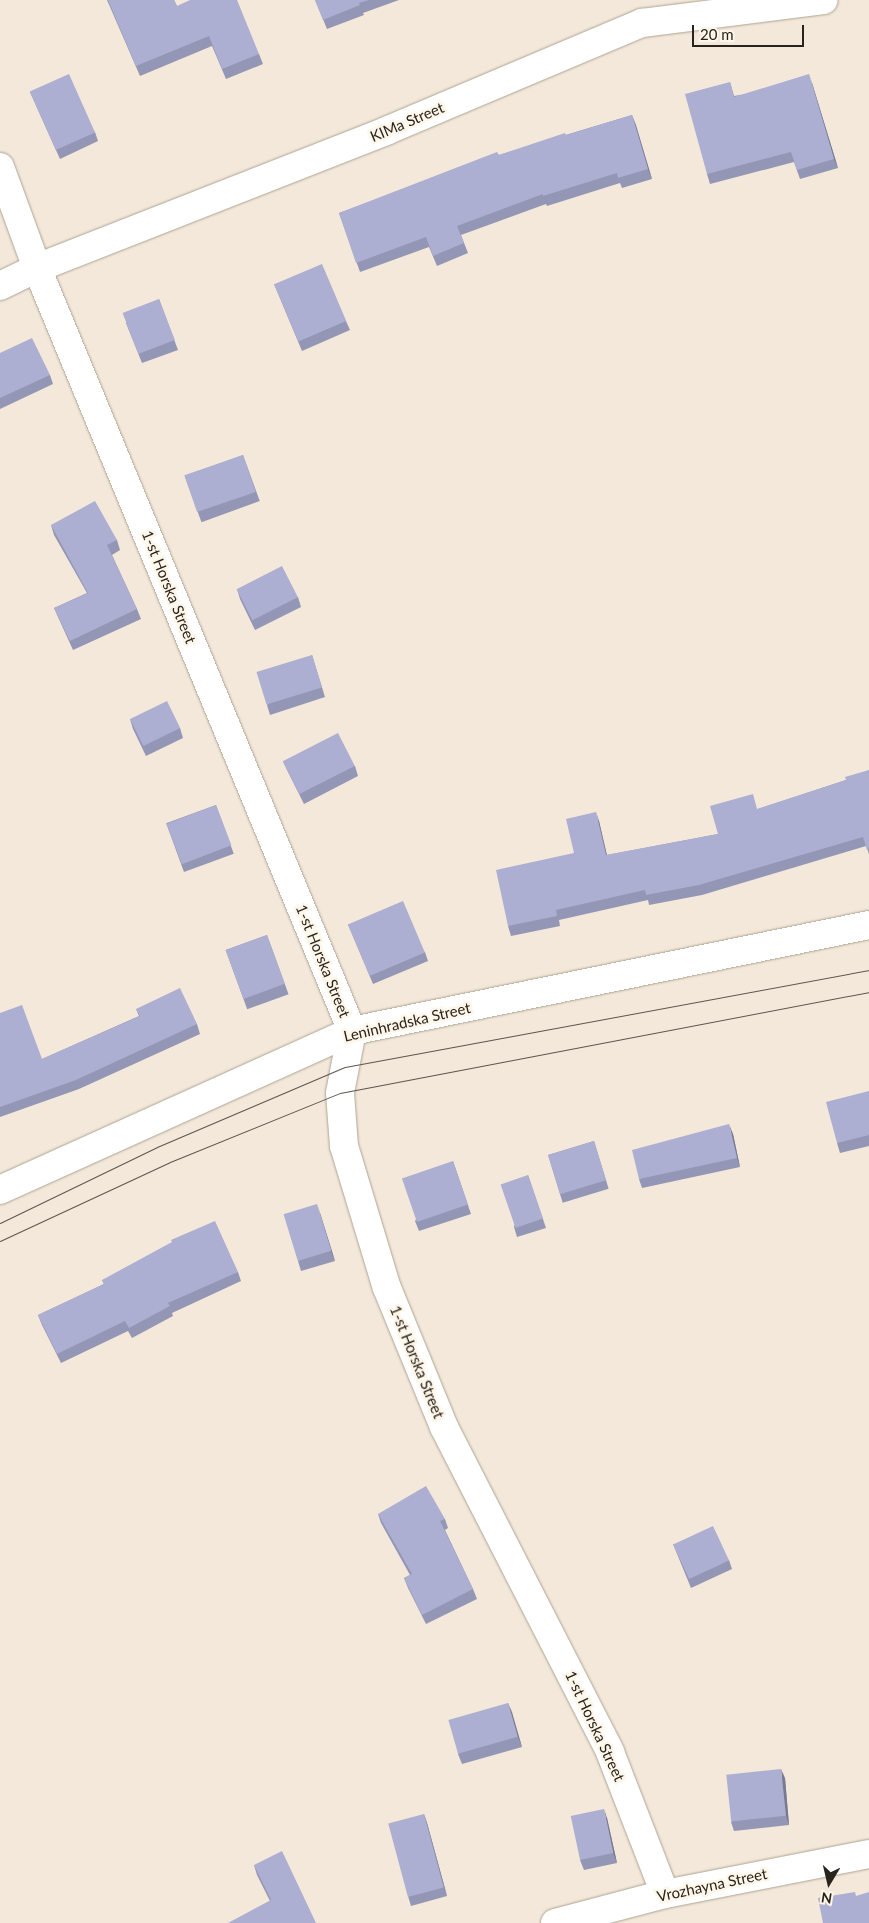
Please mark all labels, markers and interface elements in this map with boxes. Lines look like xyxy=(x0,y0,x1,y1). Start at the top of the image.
scale bar xyxy=(694,15,806,47)
text: 20 m xyxy=(700,25,734,43)
street label: KIMa Street xyxy=(367,98,447,146)
street label: 1-st Horska Street xyxy=(138,528,200,646)
street label: 1-st Horska Street xyxy=(292,902,354,1020)
street label: Leninhradska Street xyxy=(342,999,472,1045)
street label: 1-st Horska Street xyxy=(386,1303,448,1421)
street label: 1-st Horska Street xyxy=(561,1668,629,1784)
north arrow xyxy=(804,1858,854,1908)
street label: Vrozhayna Street xyxy=(655,1865,769,1905)
text: N xyxy=(820,1889,833,1908)

